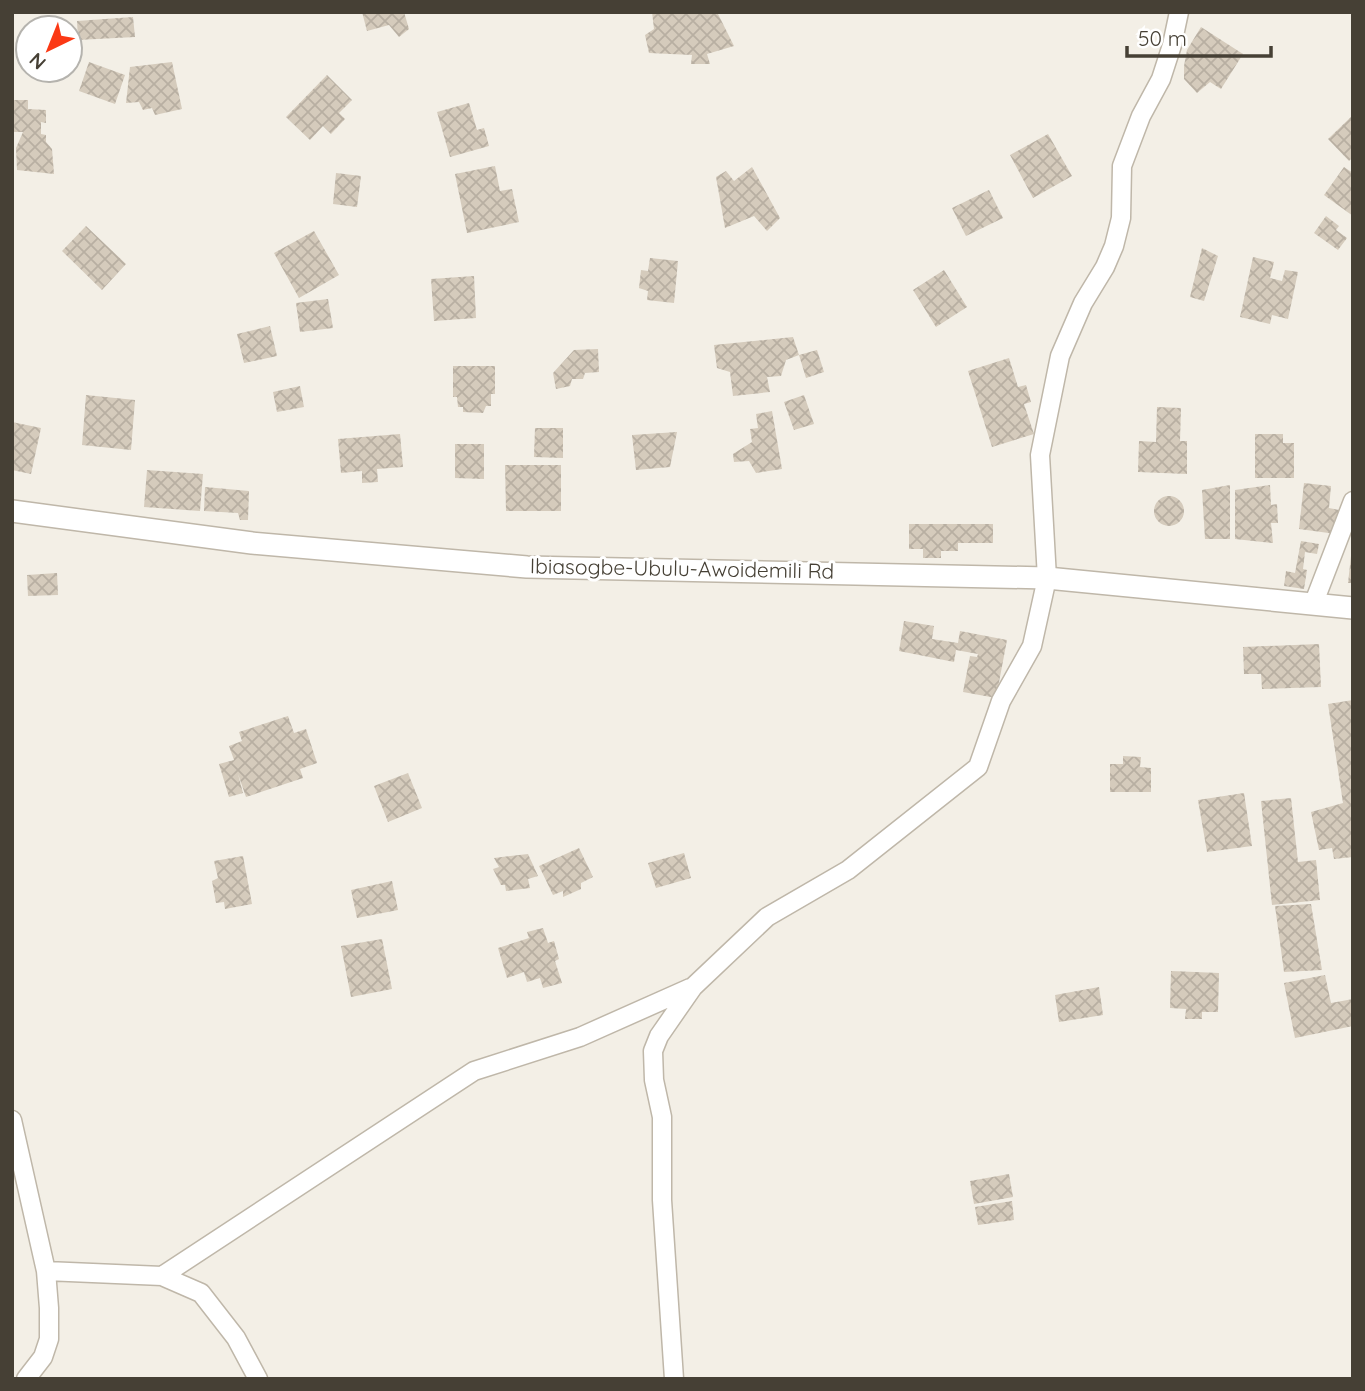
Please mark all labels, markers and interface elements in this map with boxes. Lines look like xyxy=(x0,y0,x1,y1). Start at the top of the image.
north arrow xyxy=(14,14,84,84)
scale bar xyxy=(1127,14,1270,58)
text: 50 m xyxy=(1138,25,1187,51)
text: N xyxy=(24,48,51,75)
street label: Ibiasogbe-Ubulu-Awoidemili Rd xyxy=(530,552,834,584)

